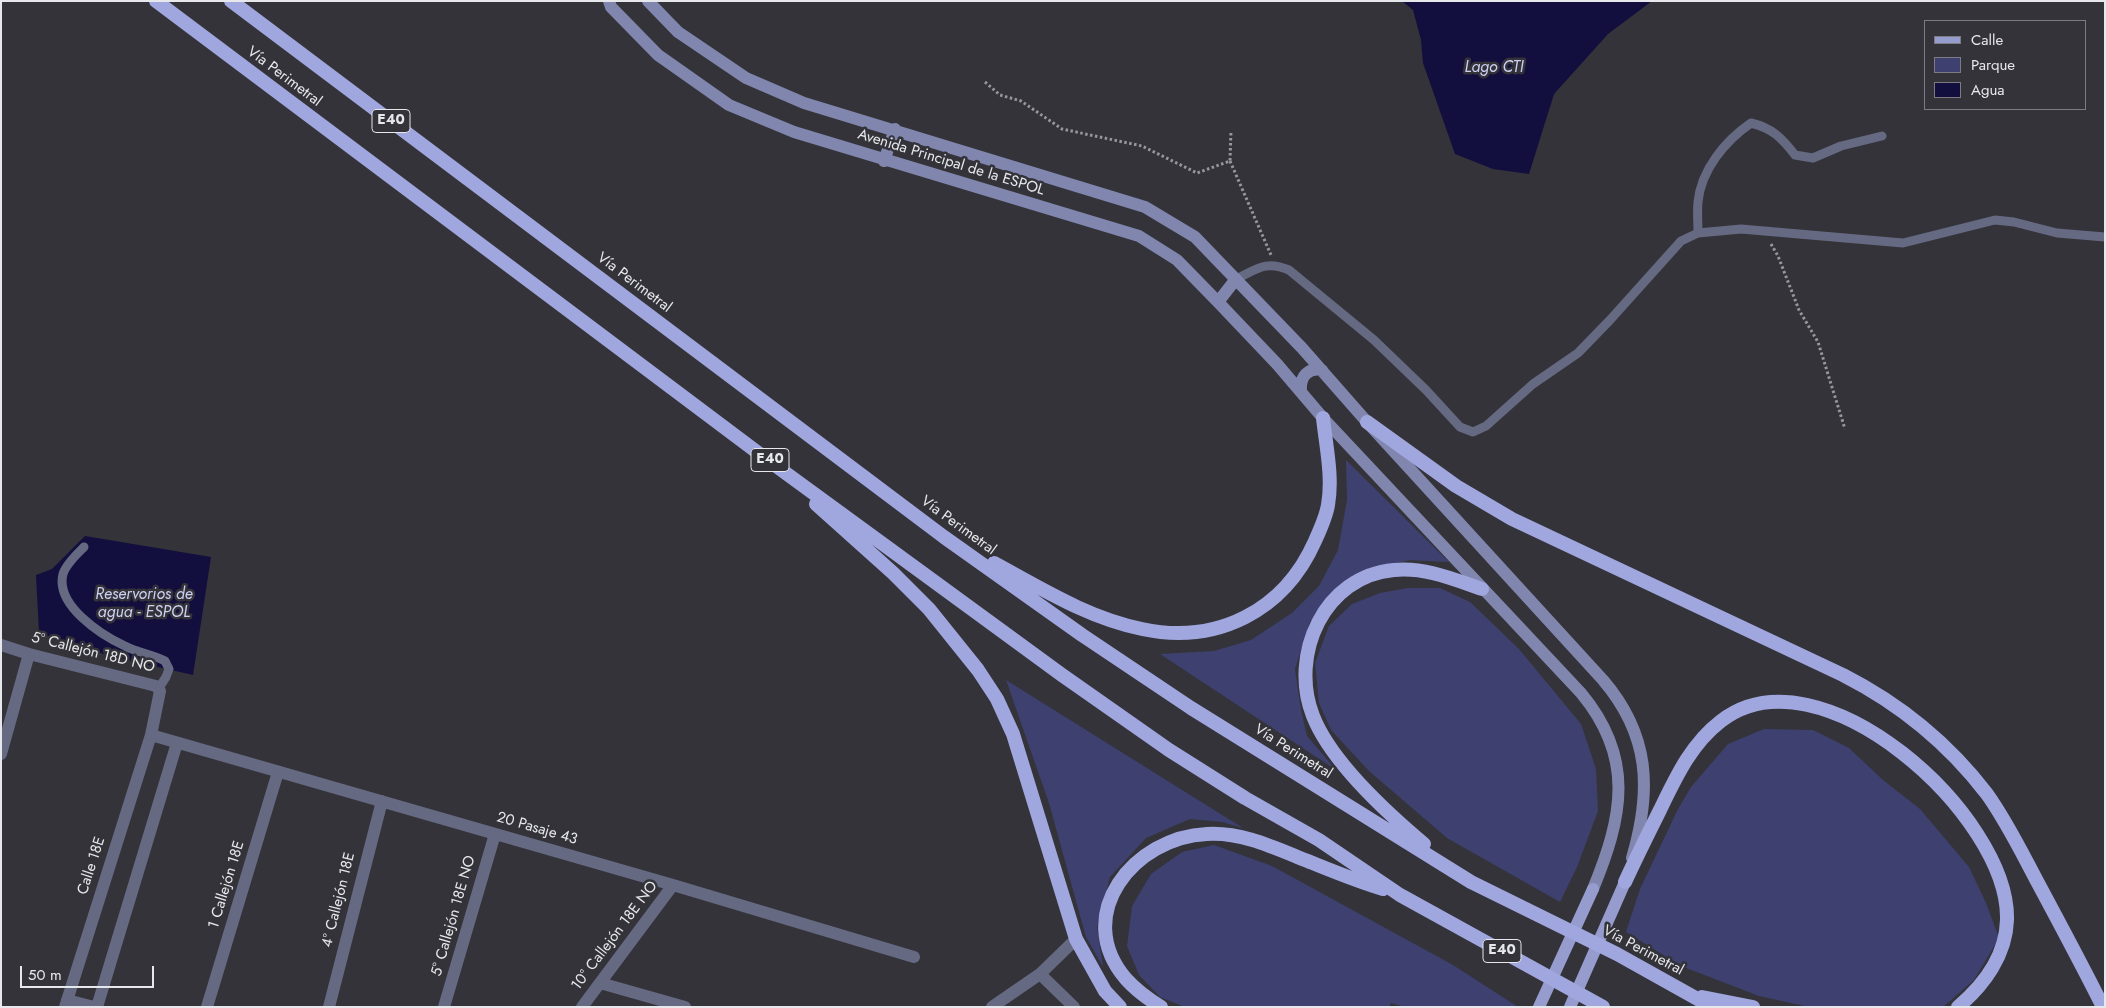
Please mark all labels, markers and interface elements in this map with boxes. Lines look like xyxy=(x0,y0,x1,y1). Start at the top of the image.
legend xyxy=(1924,20,2086,110)
text: Calle xyxy=(1971,29,2003,51)
street label: Vía Perimetral xyxy=(243,43,325,111)
text: Parque xyxy=(1971,54,2015,76)
water label: Lago CTI xyxy=(1464,58,1524,78)
text: Agua xyxy=(1971,79,2005,101)
road number: E40 xyxy=(372,110,410,132)
street label: Avenida Principal de la ESPOL xyxy=(856,126,1046,200)
street label: Vía Perimetral xyxy=(593,249,675,317)
road number: E40 xyxy=(751,448,789,472)
street label: Vía Perimetral xyxy=(917,493,999,559)
water label: Reservorios de agua - ESPOL xyxy=(95,585,193,623)
street label: 5° Callejón 18D NO xyxy=(29,629,157,677)
street label: Vía Perimetral xyxy=(1251,721,1335,783)
street label: 20 Pasaje 43 xyxy=(495,809,579,849)
street label: Calle 18E xyxy=(74,835,110,897)
street label: 1 Callejón 18E xyxy=(205,839,249,931)
street label: 4° Callejón 18E xyxy=(319,851,359,949)
street label: 5° Callejón 18E NO xyxy=(428,854,480,978)
street label: 10° Callejón 18E NO xyxy=(568,878,662,994)
street label: Vía Perimetral xyxy=(1600,922,1686,980)
road number: E40 xyxy=(1483,939,1521,962)
scale bar xyxy=(22,956,156,988)
text: 50 m xyxy=(28,964,62,986)

